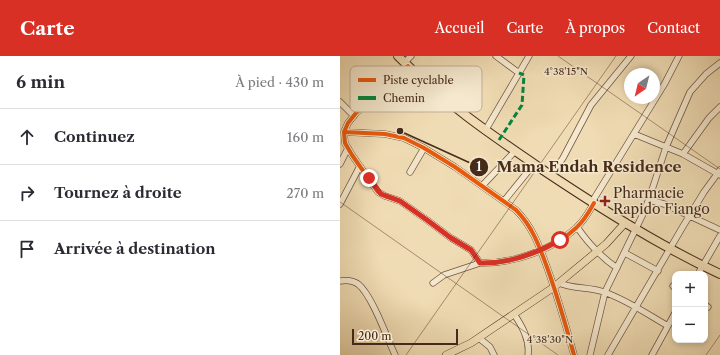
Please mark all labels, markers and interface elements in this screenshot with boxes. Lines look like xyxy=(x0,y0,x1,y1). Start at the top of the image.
text: Carte xyxy=(20,17,75,40)
text: Accueil xyxy=(435,19,485,37)
text: Carte xyxy=(507,19,543,37)
text: À propos xyxy=(565,19,625,37)
text: Contact xyxy=(647,19,700,37)
text: 4°38'15"N xyxy=(544,65,588,78)
legend xyxy=(350,66,482,112)
north arrow xyxy=(624,68,660,104)
text: 6 min xyxy=(16,72,65,92)
text: Piste cyclable xyxy=(383,73,454,87)
text: À pied · 430 m xyxy=(235,74,324,90)
text: Chemin xyxy=(383,91,425,105)
icon: ahead xyxy=(16,126,38,148)
text: Continuez xyxy=(54,127,135,146)
text: 160 m xyxy=(287,129,324,145)
callout: Mama Endah Residence xyxy=(469,154,690,181)
text: Mama Endah Residence xyxy=(497,157,681,176)
text: 1 xyxy=(476,159,482,174)
route end xyxy=(360,169,378,187)
icon: right xyxy=(16,182,38,204)
text: Tournez à droite xyxy=(54,183,182,202)
place label: Pharmacie Rapido Fiango xyxy=(613,184,710,218)
text: 270 m xyxy=(286,185,324,201)
marker: Pharmacie Rapido Fiango xyxy=(600,196,610,206)
route start xyxy=(551,231,569,249)
icon: arrive xyxy=(16,238,38,260)
text: Arrivée à destination xyxy=(54,239,216,258)
map controls xyxy=(672,271,708,343)
button: + xyxy=(672,271,708,307)
button: − xyxy=(672,307,708,343)
scale bar xyxy=(352,327,458,346)
text: 200 m xyxy=(358,329,391,343)
text: 4°38'30"N xyxy=(527,333,573,346)

